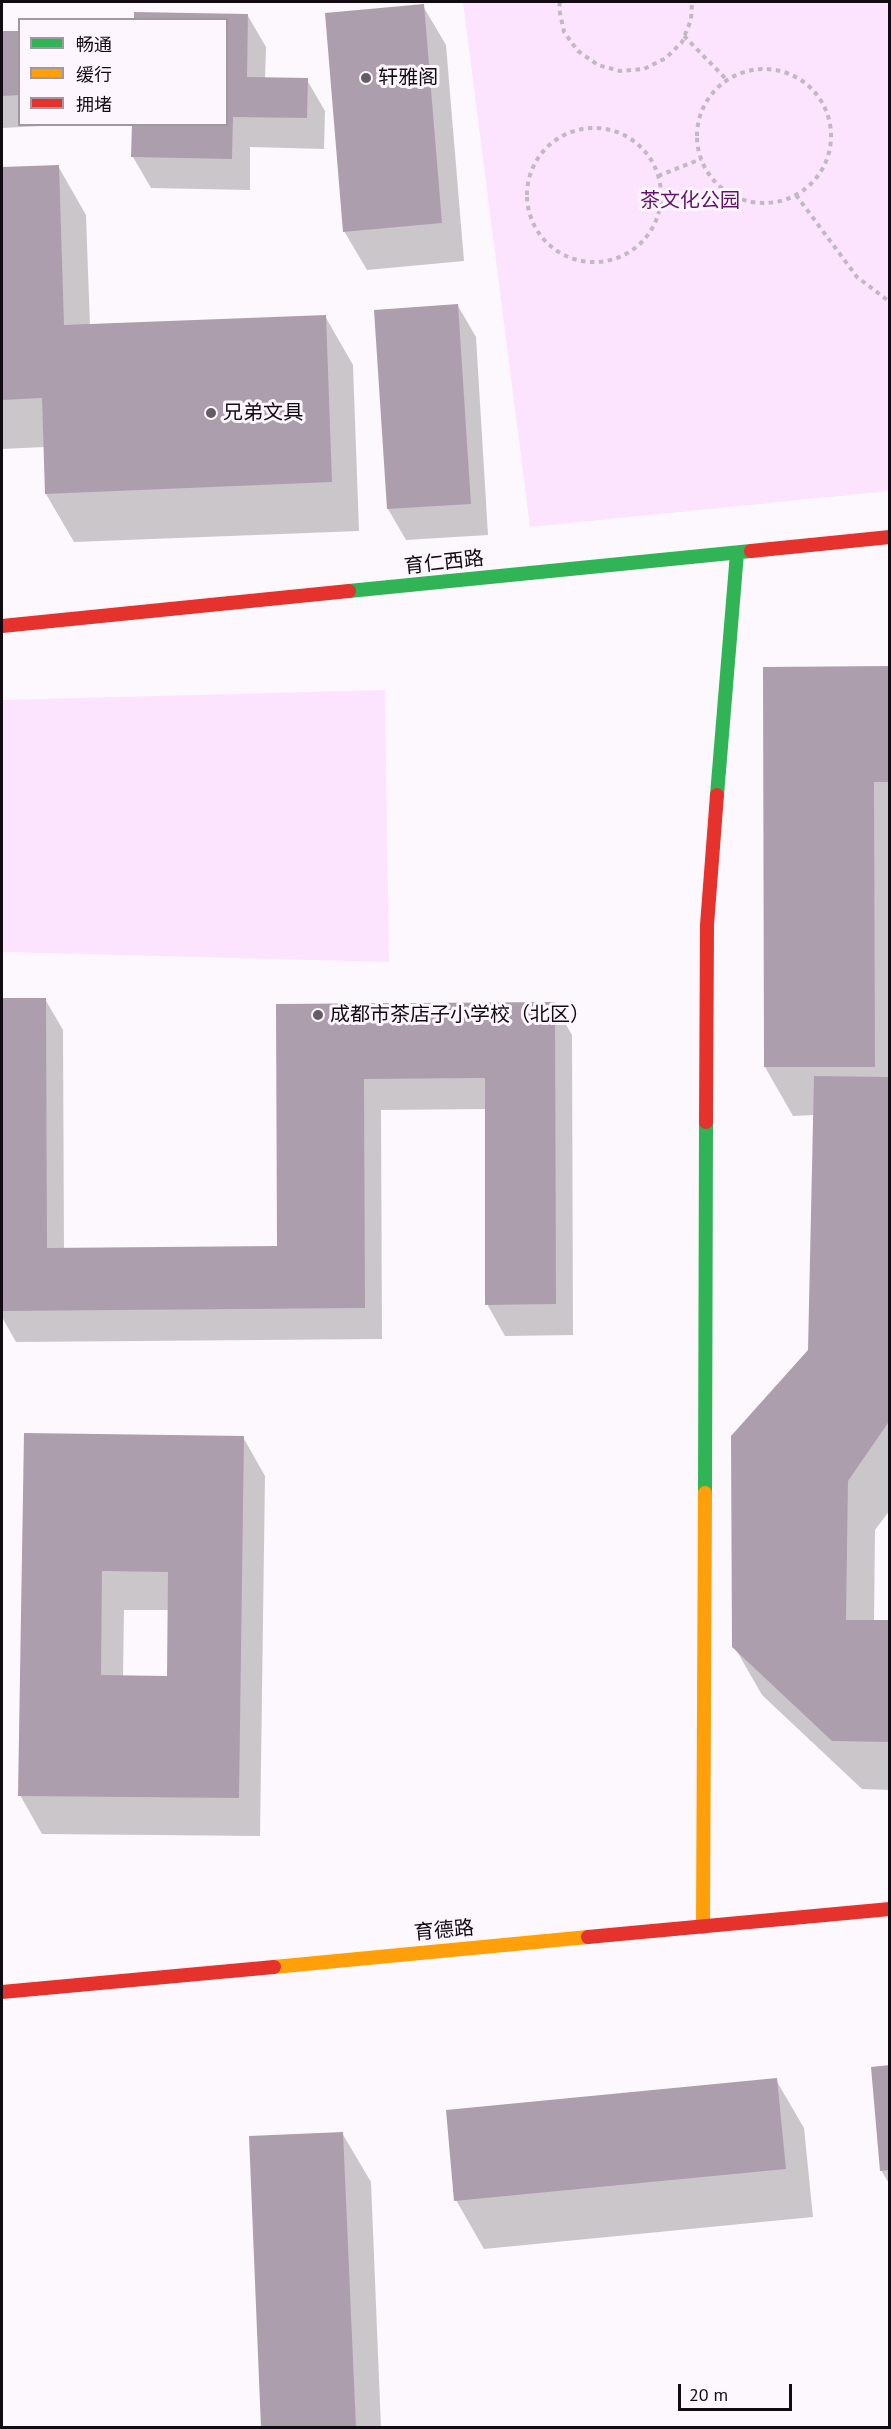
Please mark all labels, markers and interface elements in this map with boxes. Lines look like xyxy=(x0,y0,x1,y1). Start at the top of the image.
legend xyxy=(18,18,228,126)
text: 畅通 xyxy=(76,33,112,56)
text: 缓行 xyxy=(76,63,112,86)
place label: 轩雅阁 xyxy=(378,66,438,90)
marker: 轩雅阁 xyxy=(359,71,373,85)
text: 拥堵 xyxy=(76,93,112,116)
park label: 茶文化公园 xyxy=(640,189,740,213)
place label: 兄弟文具 xyxy=(223,401,303,425)
marker: 兄弟文具 xyxy=(204,406,218,420)
street label: 育仁西路 xyxy=(403,547,485,579)
place label: 成都市茶店子小学校（北区） xyxy=(330,1003,590,1027)
marker: 成都市茶店子小学校（北区） xyxy=(311,1008,325,1022)
street label: 育德路 xyxy=(413,1916,475,1946)
scale bar xyxy=(681,2372,795,2410)
text: 20 m xyxy=(689,2383,728,2406)

